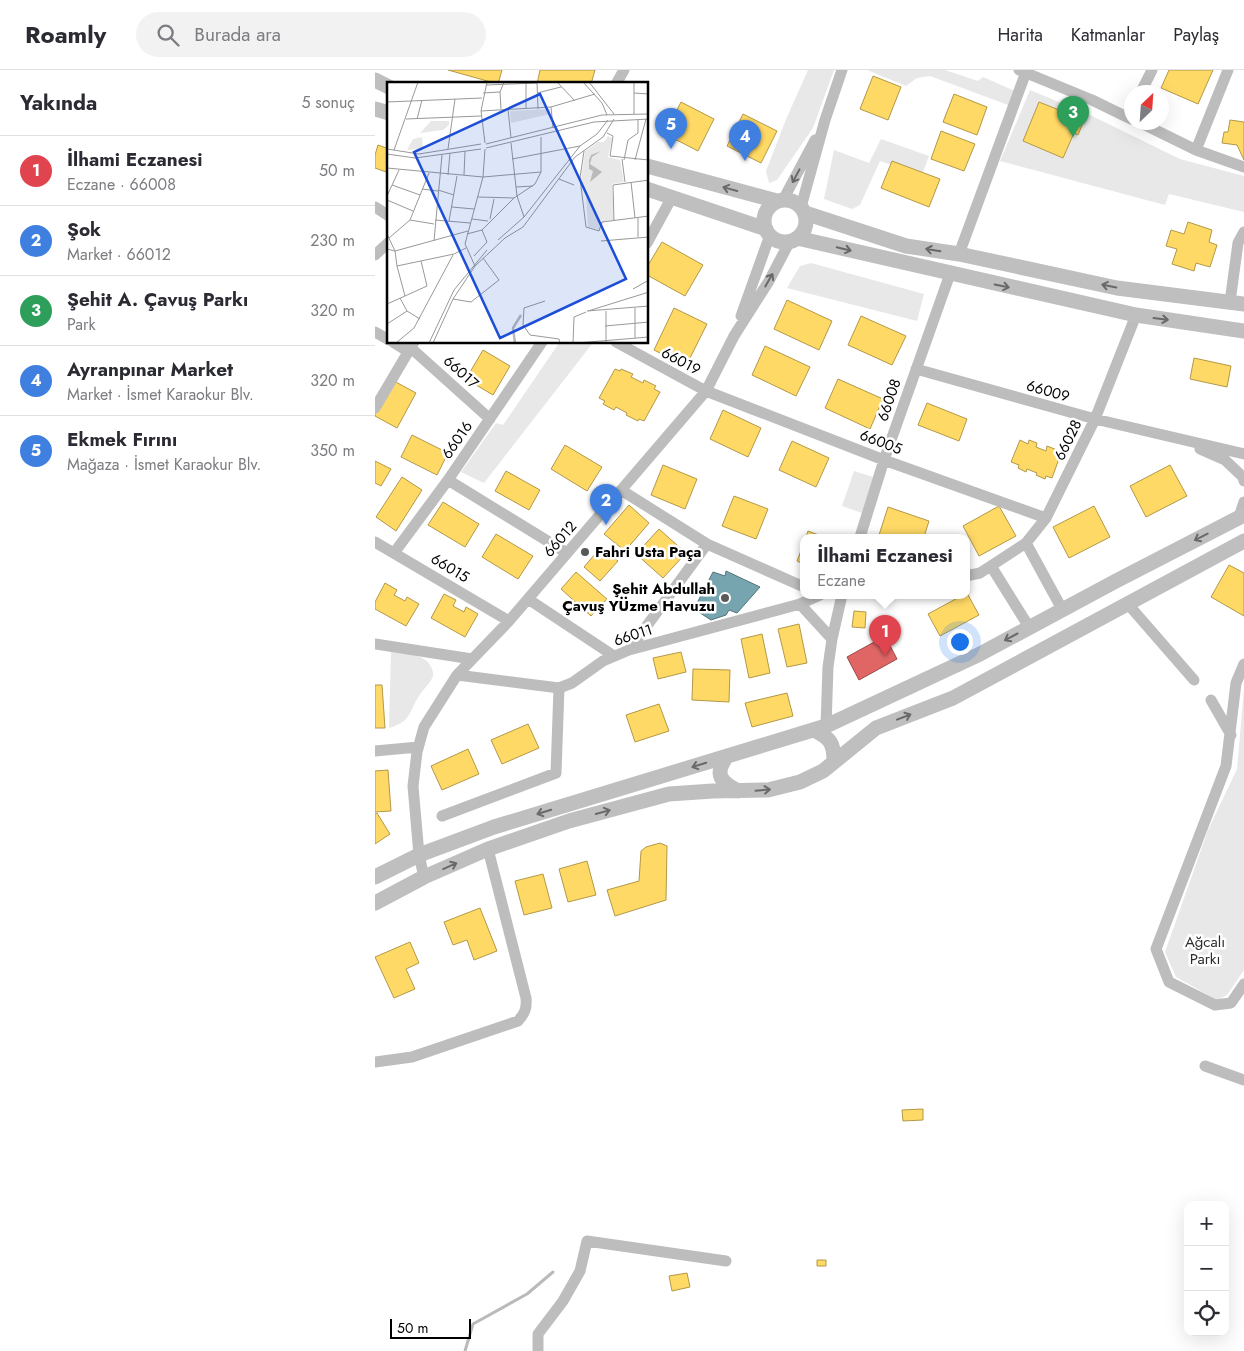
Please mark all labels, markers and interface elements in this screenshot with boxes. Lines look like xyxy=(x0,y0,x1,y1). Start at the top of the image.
search box xyxy=(136,12,486,57)
text: Roamly xyxy=(25,17,106,52)
icon: search xyxy=(154,21,182,49)
text: Burada ara xyxy=(194,21,281,48)
text: Harita xyxy=(997,22,1043,48)
text: Katmanlar xyxy=(1071,22,1145,48)
text: Paylaş xyxy=(1173,22,1219,48)
inset map xyxy=(387,82,649,344)
north arrow xyxy=(1124,85,1169,130)
text: Yakında xyxy=(20,88,97,118)
text: 5 sonuç xyxy=(302,91,355,114)
pin: 3 xyxy=(1057,96,1089,137)
pin: 5 xyxy=(655,108,687,149)
pin: 4 xyxy=(729,120,761,161)
text: İlhami Eczanesi xyxy=(67,146,203,173)
text: 1 xyxy=(32,159,40,182)
text: 50 m xyxy=(319,159,355,182)
one-way arrow xyxy=(791,168,801,183)
text: Eczane · 66008 xyxy=(67,173,176,196)
one-way arrow xyxy=(722,184,738,194)
text: Şok xyxy=(67,216,101,243)
text: 2 xyxy=(31,229,41,252)
text: 230 m xyxy=(310,229,355,252)
text: Market · 66012 xyxy=(67,243,171,266)
one-way arrow xyxy=(836,245,852,254)
one-way arrow xyxy=(925,245,941,255)
one-way arrow xyxy=(764,273,774,288)
one-way arrow xyxy=(1101,281,1117,290)
one-way arrow xyxy=(994,282,1010,291)
text: Şehit A. Çavuş Parkı xyxy=(67,286,248,313)
text: 3 xyxy=(31,299,41,322)
text: 320 m xyxy=(310,299,355,322)
text: Park xyxy=(67,313,96,336)
one-way arrow xyxy=(1153,314,1169,324)
street label: 66019 xyxy=(657,342,705,380)
street label: 66017 xyxy=(438,350,484,394)
text: Ayranpınar Market xyxy=(67,356,233,383)
text: 4 xyxy=(30,369,42,392)
text: 320 m xyxy=(310,369,355,392)
street label: 66009 xyxy=(1024,374,1072,408)
street label: 66008 xyxy=(872,376,906,424)
text: Market · İsmet Karaokur Blv. xyxy=(67,383,254,406)
street label: 66028 xyxy=(1049,416,1087,464)
street label: 66016 xyxy=(436,417,478,463)
street label: 66005 xyxy=(857,424,905,460)
text: Ekmek Fırını xyxy=(67,426,177,453)
text: 5 xyxy=(31,439,41,462)
text: 350 m xyxy=(310,439,355,462)
text: Mağaza · İsmet Karaokur Blv. xyxy=(67,453,261,476)
pin: 2 xyxy=(590,484,622,525)
street label: 66012 xyxy=(538,516,582,562)
one-way arrow xyxy=(1193,532,1208,542)
popup xyxy=(800,534,970,599)
place label: Fahri Usta Paça xyxy=(595,541,701,563)
text: İlhami Eczanesi xyxy=(817,542,953,569)
marker: Fahri Usta Paça xyxy=(579,546,591,558)
street label: 66015 xyxy=(427,548,473,588)
text: Eczane xyxy=(817,569,865,592)
place label: Şehit Abdullah Çavuş YÜzme Havuzu xyxy=(562,578,715,617)
marker: Şehit Abdullah Çavuş YÜzme Havuzu xyxy=(719,592,731,604)
pin: 1 xyxy=(869,615,901,656)
street label: 66011 xyxy=(611,618,655,652)
your location xyxy=(947,629,973,655)
one-way arrow xyxy=(1004,633,1018,643)
one-way arrow xyxy=(896,712,912,721)
one-way arrow xyxy=(691,760,707,770)
one-way arrow xyxy=(755,785,771,795)
one-way arrow xyxy=(594,806,610,816)
one-way arrow xyxy=(536,807,552,817)
one-way arrow xyxy=(442,861,457,871)
park label: Ağcalı Parkı xyxy=(1185,931,1225,970)
map controls xyxy=(1184,1201,1229,1336)
button: + xyxy=(1184,1201,1229,1246)
button: − xyxy=(1184,1246,1229,1291)
button: locate xyxy=(1184,1291,1229,1336)
scale bar xyxy=(390,1316,471,1339)
text: 50 m xyxy=(397,1318,428,1338)

